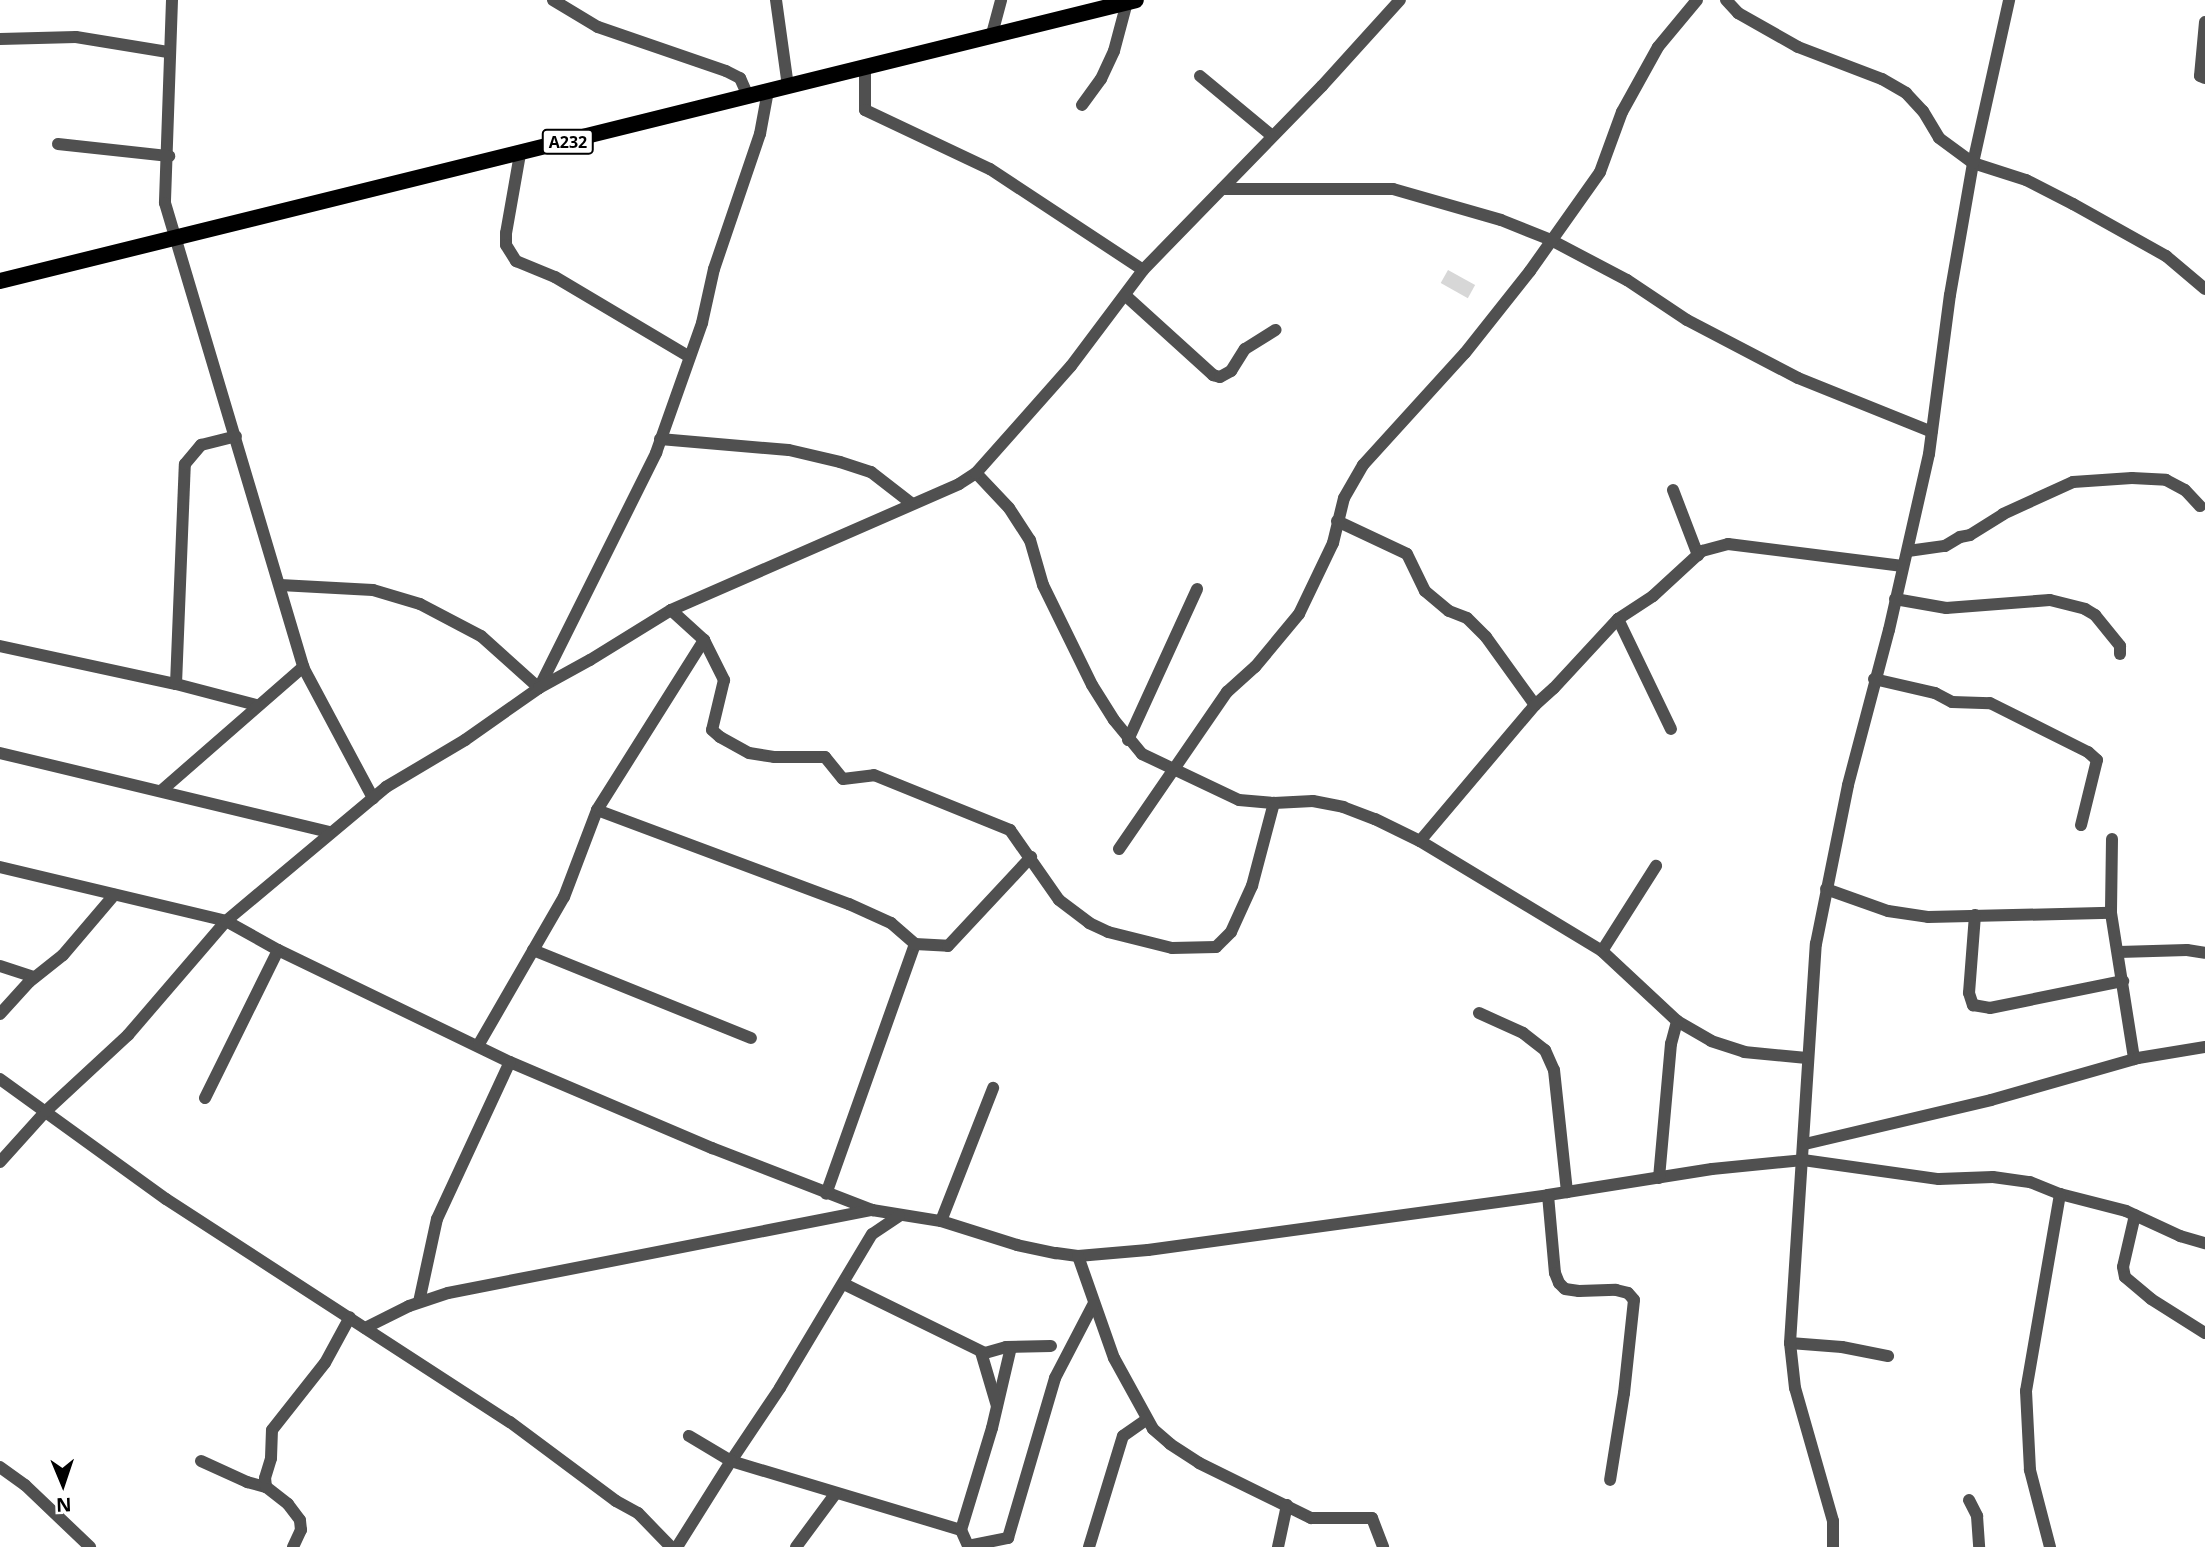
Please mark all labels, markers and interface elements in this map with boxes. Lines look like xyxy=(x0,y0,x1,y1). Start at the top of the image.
road number: A232 xyxy=(542,130,594,154)
north arrow xyxy=(28,1449,98,1519)
text: N xyxy=(56,1492,72,1518)

